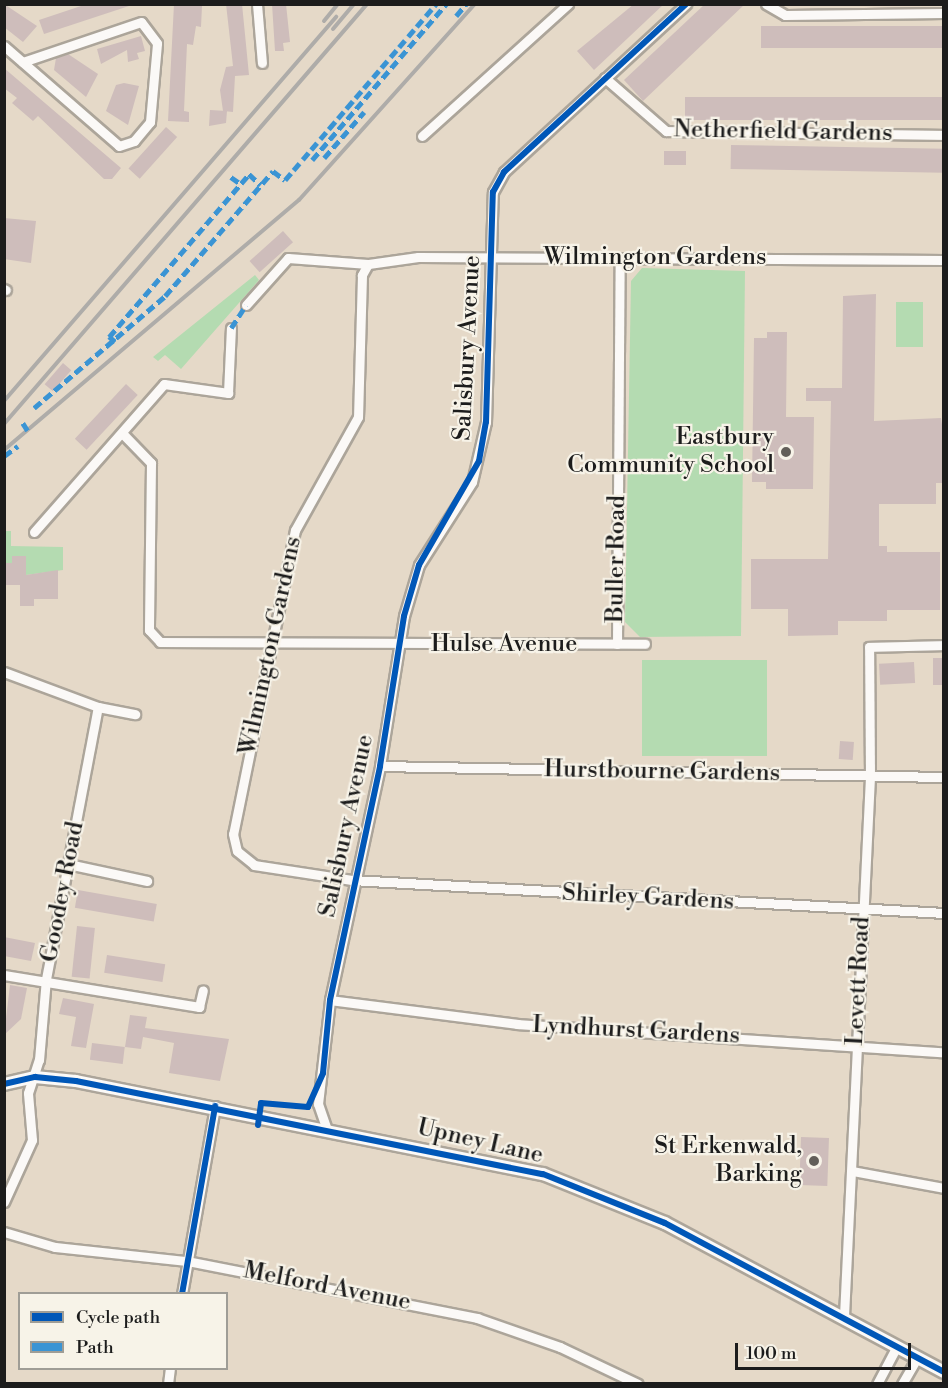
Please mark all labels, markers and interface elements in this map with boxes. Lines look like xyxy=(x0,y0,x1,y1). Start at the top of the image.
street label: Netherfield Gardens xyxy=(673,116,893,148)
street label: Wilmington Gardens xyxy=(543,244,767,272)
street label: Salisbury Avenue xyxy=(449,254,487,442)
place label: Eastbury Community School xyxy=(567,424,774,480)
marker: Eastbury Community School xyxy=(779,445,793,459)
street label: Buller Road xyxy=(601,495,633,623)
street label: Wilmington Gardens xyxy=(234,534,308,758)
street label: Hulse Avenue xyxy=(431,631,577,659)
street label: Salisbury Avenue xyxy=(314,732,380,920)
street label: Hurstbourne Gardens xyxy=(544,756,780,788)
street label: Goodey Road xyxy=(35,819,91,965)
street label: Shirley Gardens xyxy=(561,879,735,917)
street label: Levett Road xyxy=(841,916,877,1046)
street label: Lyndhurst Gardens xyxy=(531,1011,741,1051)
street label: Upney Lane xyxy=(414,1114,546,1170)
place label: St Erkenwald, Barking xyxy=(654,1133,802,1189)
marker: St Erkenwald, Barking xyxy=(807,1154,821,1168)
street label: Melford Avenue xyxy=(241,1257,413,1317)
legend xyxy=(18,1292,228,1370)
text: Cycle path xyxy=(76,1306,160,1329)
scale bar xyxy=(738,1331,914,1369)
text: Path xyxy=(76,1336,114,1359)
text: 100 m xyxy=(746,1342,797,1365)

